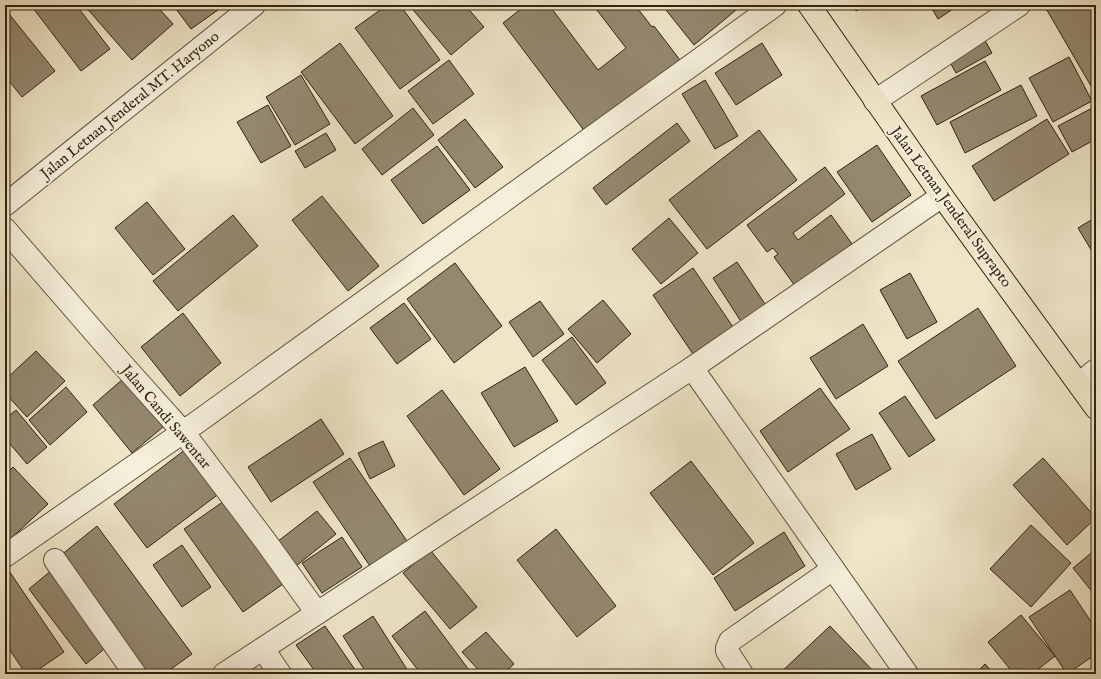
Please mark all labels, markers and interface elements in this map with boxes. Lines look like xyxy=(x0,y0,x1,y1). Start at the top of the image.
street label: Jalan Letnan Jenderal MT. Haryono xyxy=(35,27,223,184)
street label: Jalan Letnan Jenderal Suprapto xyxy=(885,121,1016,291)
street label: Jalan Candi Sawentar xyxy=(116,359,215,473)

